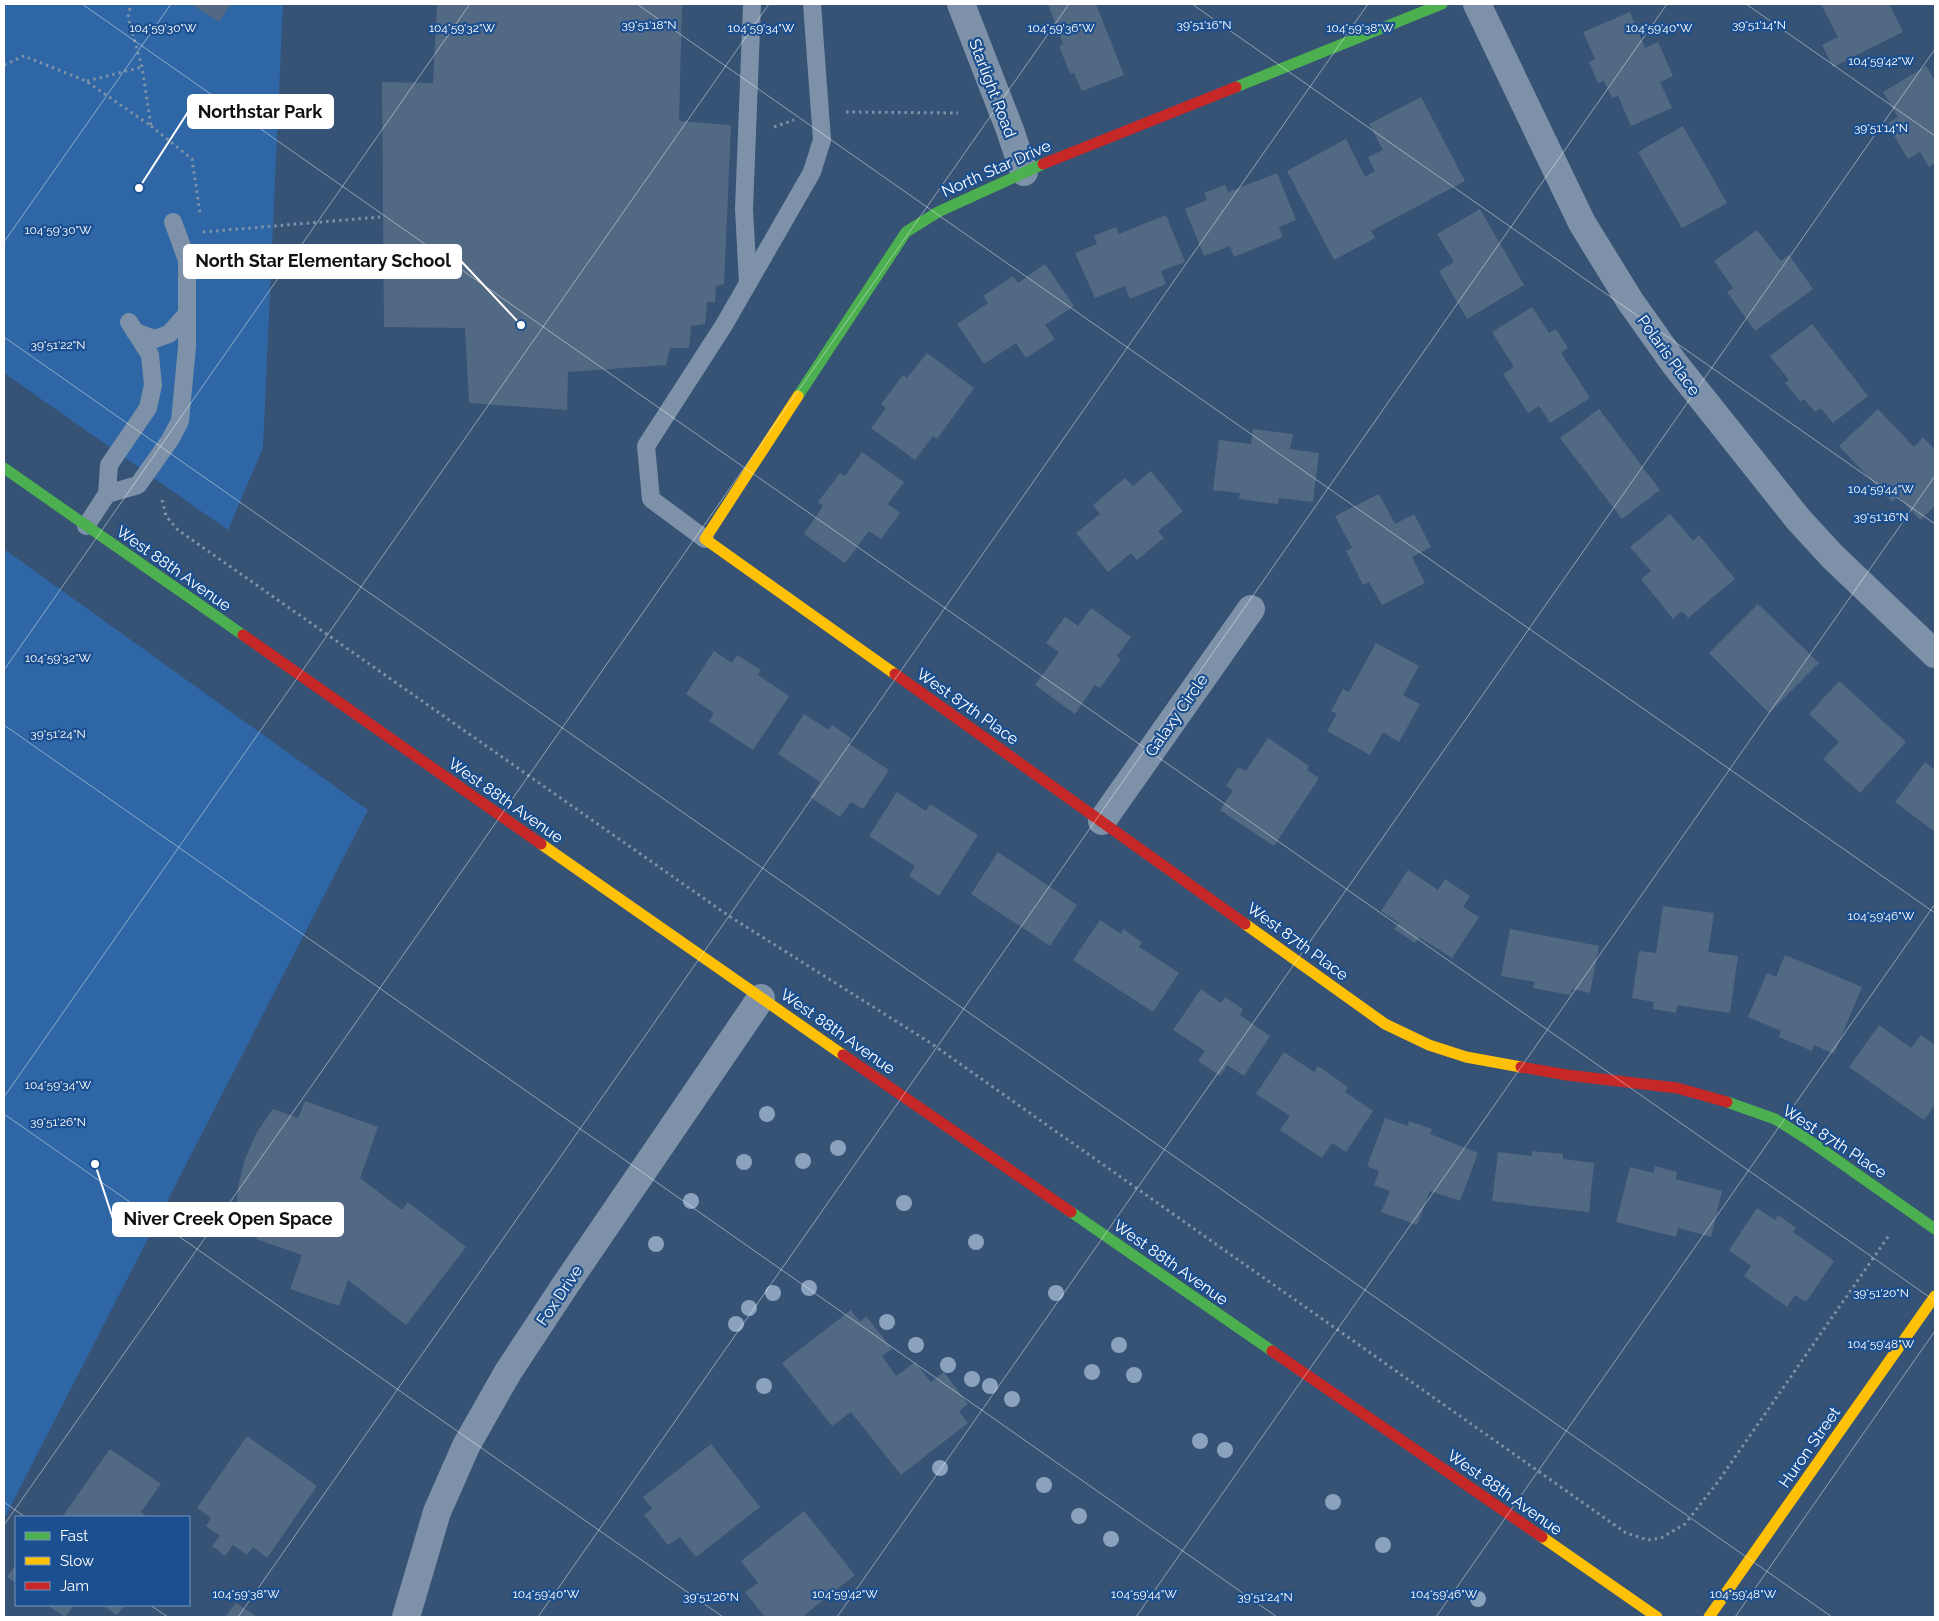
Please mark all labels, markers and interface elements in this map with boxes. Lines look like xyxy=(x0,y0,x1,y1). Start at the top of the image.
text: 39°51'18"N xyxy=(622,18,676,32)
text: 39°51'16"N xyxy=(1177,18,1231,32)
text: 39°51'14"N xyxy=(1732,18,1786,32)
text: 104°59'30"W xyxy=(129,21,197,35)
text: 104°59'32"W xyxy=(429,21,496,35)
text: 104°59'34"W xyxy=(728,21,795,35)
text: 104°59'36"W xyxy=(1027,21,1095,35)
text: 104°59'38"W xyxy=(1326,21,1394,35)
text: 104°59'40"W xyxy=(1626,21,1693,35)
street label: Starlight Road xyxy=(965,36,1020,140)
text: 104°59'42"W xyxy=(1848,54,1914,68)
callout: Northstar Park xyxy=(188,95,333,128)
text: Northstar Park xyxy=(198,101,323,122)
text: 39°51'14"N xyxy=(1854,121,1908,135)
street label: North Star Drive xyxy=(939,136,1054,201)
text: 104°59'30"W xyxy=(24,223,92,237)
callout: North Star Elementary School xyxy=(184,245,461,278)
text: North Star Elementary School xyxy=(195,250,451,271)
street label: Polaris Place xyxy=(1633,312,1704,399)
text: 39°51'22"N xyxy=(30,338,86,352)
text: 104°59'44"W xyxy=(1848,482,1914,496)
text: 39°51'16"N xyxy=(1854,510,1908,524)
street label: West 88th Avenue xyxy=(113,522,235,615)
text: 104°59'32"W xyxy=(25,651,92,665)
street label: West 87th Place xyxy=(913,664,1022,749)
street label: Galaxy Circle xyxy=(1141,671,1212,760)
text: 39°51'24"N xyxy=(30,727,86,741)
street label: West 88th Avenue xyxy=(445,754,567,847)
street label: West 87th Place xyxy=(1244,898,1352,984)
text: 104°59'46"W xyxy=(1848,909,1915,923)
street label: West 88th Avenue xyxy=(777,985,899,1078)
text: 104°59'34"W xyxy=(25,1078,92,1092)
street label: West 87th Place xyxy=(1779,1101,1890,1182)
text: 39°51'26"N xyxy=(30,1115,86,1129)
callout: Niver Creek Open Space xyxy=(113,1203,343,1236)
text: Niver Creek Open Space xyxy=(123,1208,333,1229)
street label: West 88th Avenue xyxy=(1110,1216,1232,1309)
street label: Fox Drive xyxy=(532,1262,586,1329)
text: 39°51'20"N xyxy=(1853,1286,1909,1300)
text: 104°59'48"W xyxy=(1848,1337,1915,1351)
street label: Huron Street xyxy=(1775,1403,1845,1491)
street label: West 88th Avenue xyxy=(1444,1446,1566,1539)
legend xyxy=(15,1516,190,1606)
text: Fast xyxy=(60,1527,88,1545)
text: Slow xyxy=(60,1552,94,1570)
text: Jam xyxy=(60,1577,89,1595)
text: 104°59'38"W xyxy=(212,1587,280,1601)
text: 104°59'40"W xyxy=(513,1587,580,1601)
text: 104°59'42"W xyxy=(812,1587,878,1601)
text: 104°59'44"W xyxy=(1111,1587,1177,1601)
text: 104°59'46"W xyxy=(1411,1587,1478,1601)
text: 104°59'48"W xyxy=(1710,1587,1777,1601)
text: 39°51'26"N xyxy=(683,1590,739,1604)
text: 39°51'24"N xyxy=(1237,1590,1293,1604)

